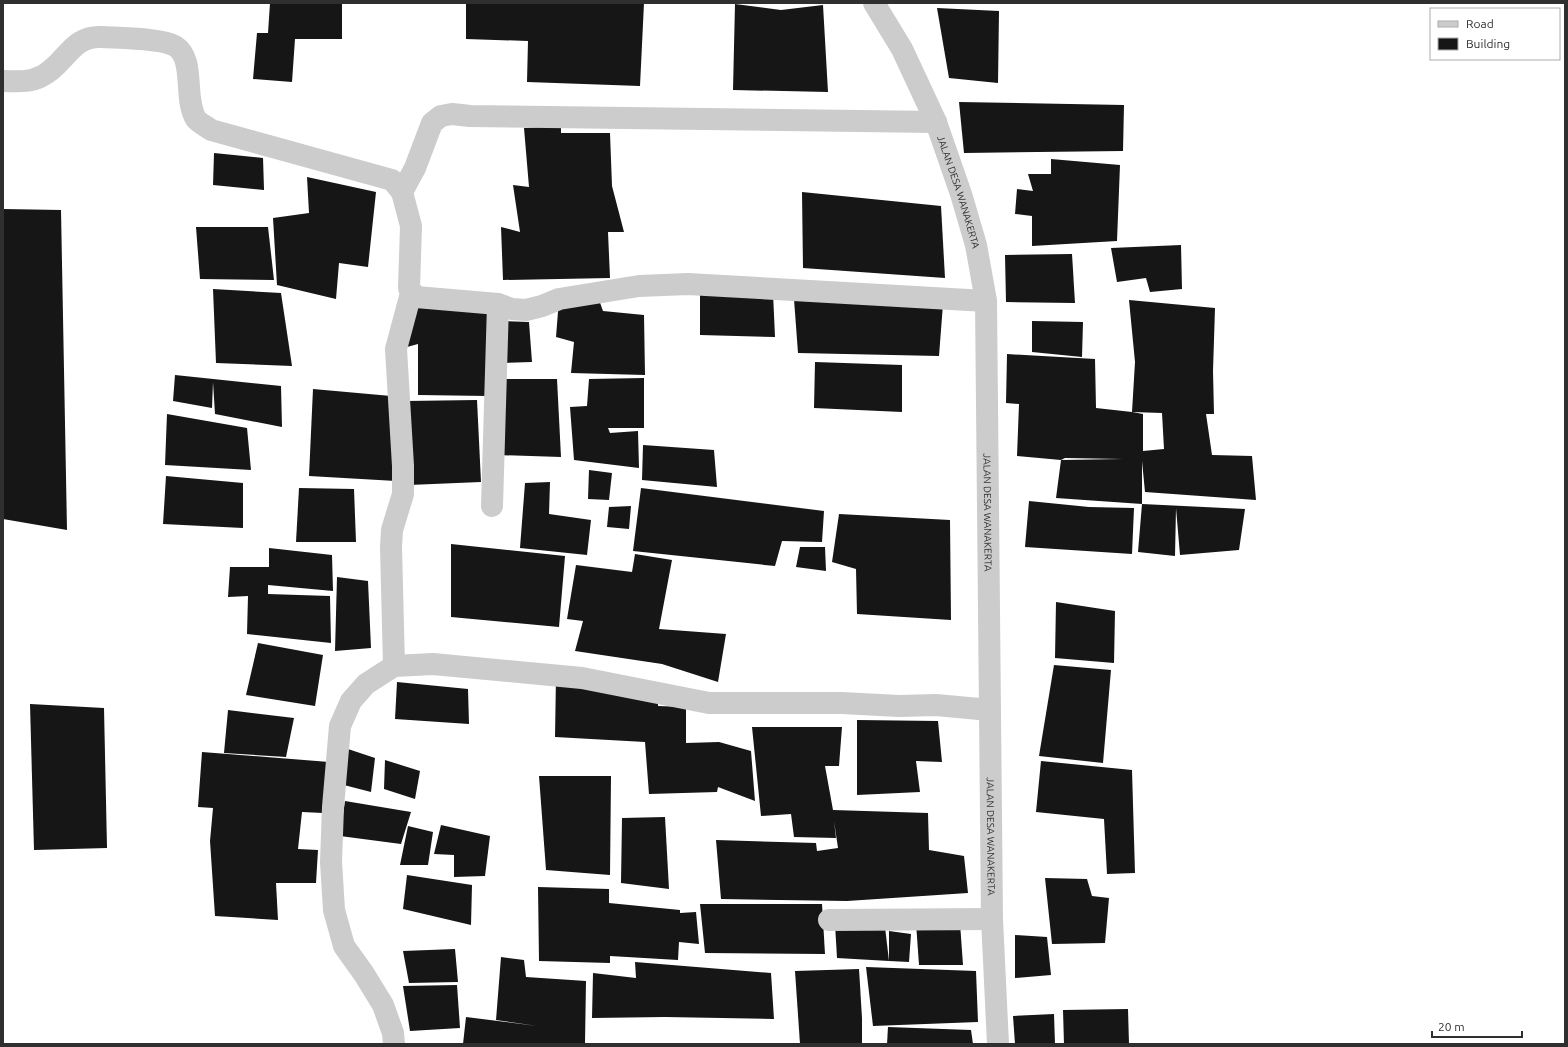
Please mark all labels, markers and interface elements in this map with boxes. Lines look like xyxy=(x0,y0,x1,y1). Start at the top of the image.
legend xyxy=(1430,8,1560,60)
text: Road xyxy=(1466,17,1494,30)
text: Building xyxy=(1466,37,1510,50)
street label: JALAN DESA WANAKERTA xyxy=(936,134,982,250)
street label: JALAN DESA WANAKERTA xyxy=(982,453,994,572)
street label: JALAN DESA WANAKERTA xyxy=(985,777,997,896)
scale bar xyxy=(1432,1013,1522,1039)
text: 20 m xyxy=(1438,1020,1465,1033)

